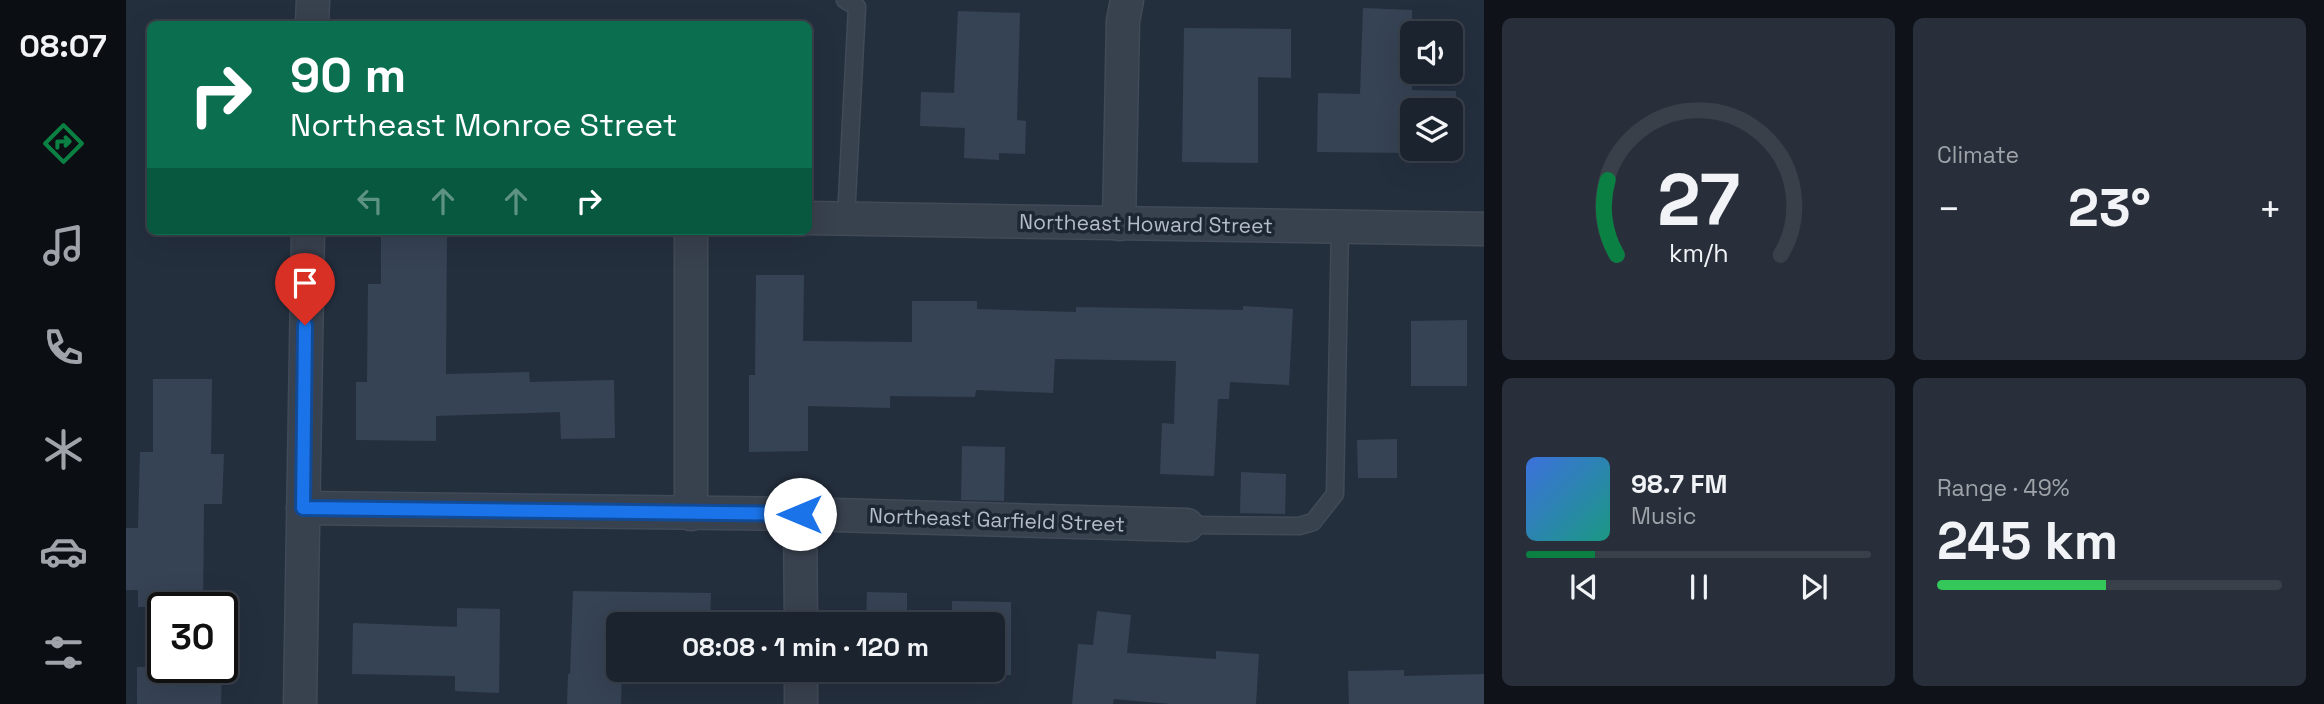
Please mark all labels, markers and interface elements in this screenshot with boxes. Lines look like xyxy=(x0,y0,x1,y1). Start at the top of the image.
map controls xyxy=(1400,21,1463,161)
button: sound xyxy=(1400,21,1463,84)
text: 08:07 xyxy=(19,26,107,66)
text: 90 m xyxy=(290,44,406,106)
icon: right xyxy=(175,49,266,140)
button: layers xyxy=(1400,98,1463,161)
text: Northeast Monroe Street xyxy=(290,105,677,145)
icon: directions xyxy=(39,119,88,168)
text: Climate xyxy=(1937,140,2019,170)
text: 27 xyxy=(1657,153,1740,246)
text: 23° xyxy=(2068,175,2151,241)
icon: left xyxy=(351,182,389,220)
icon: ahead xyxy=(424,182,462,220)
icon: ahead xyxy=(497,182,535,220)
icon: right xyxy=(570,182,608,220)
text: − xyxy=(1937,185,1961,233)
text: + xyxy=(2258,185,2282,233)
street label: Northeast Howard Street xyxy=(1019,208,1273,239)
icon: music xyxy=(39,221,88,270)
text: km/h xyxy=(1669,237,1728,269)
pin xyxy=(275,253,335,325)
icon: arrive xyxy=(286,264,324,302)
icon: phone xyxy=(39,323,88,372)
icon: climate xyxy=(39,425,88,474)
text: 98.7 FM xyxy=(1631,467,1727,501)
text: Range · 49% xyxy=(1937,473,2070,503)
position arrow xyxy=(763,477,837,551)
text: Music xyxy=(1631,501,1696,531)
street label: Northeast Garfield Street xyxy=(869,502,1125,537)
text: 245 km xyxy=(1937,508,2118,574)
icon: car xyxy=(39,527,88,576)
icon: previous xyxy=(1565,568,1603,606)
icon: pause xyxy=(1680,568,1718,606)
icon: next xyxy=(1795,568,1833,606)
speed limit sign: 30 xyxy=(147,592,238,683)
icon: filters xyxy=(39,628,88,677)
text: 08:08 · 1 min · 120 m xyxy=(682,630,929,664)

